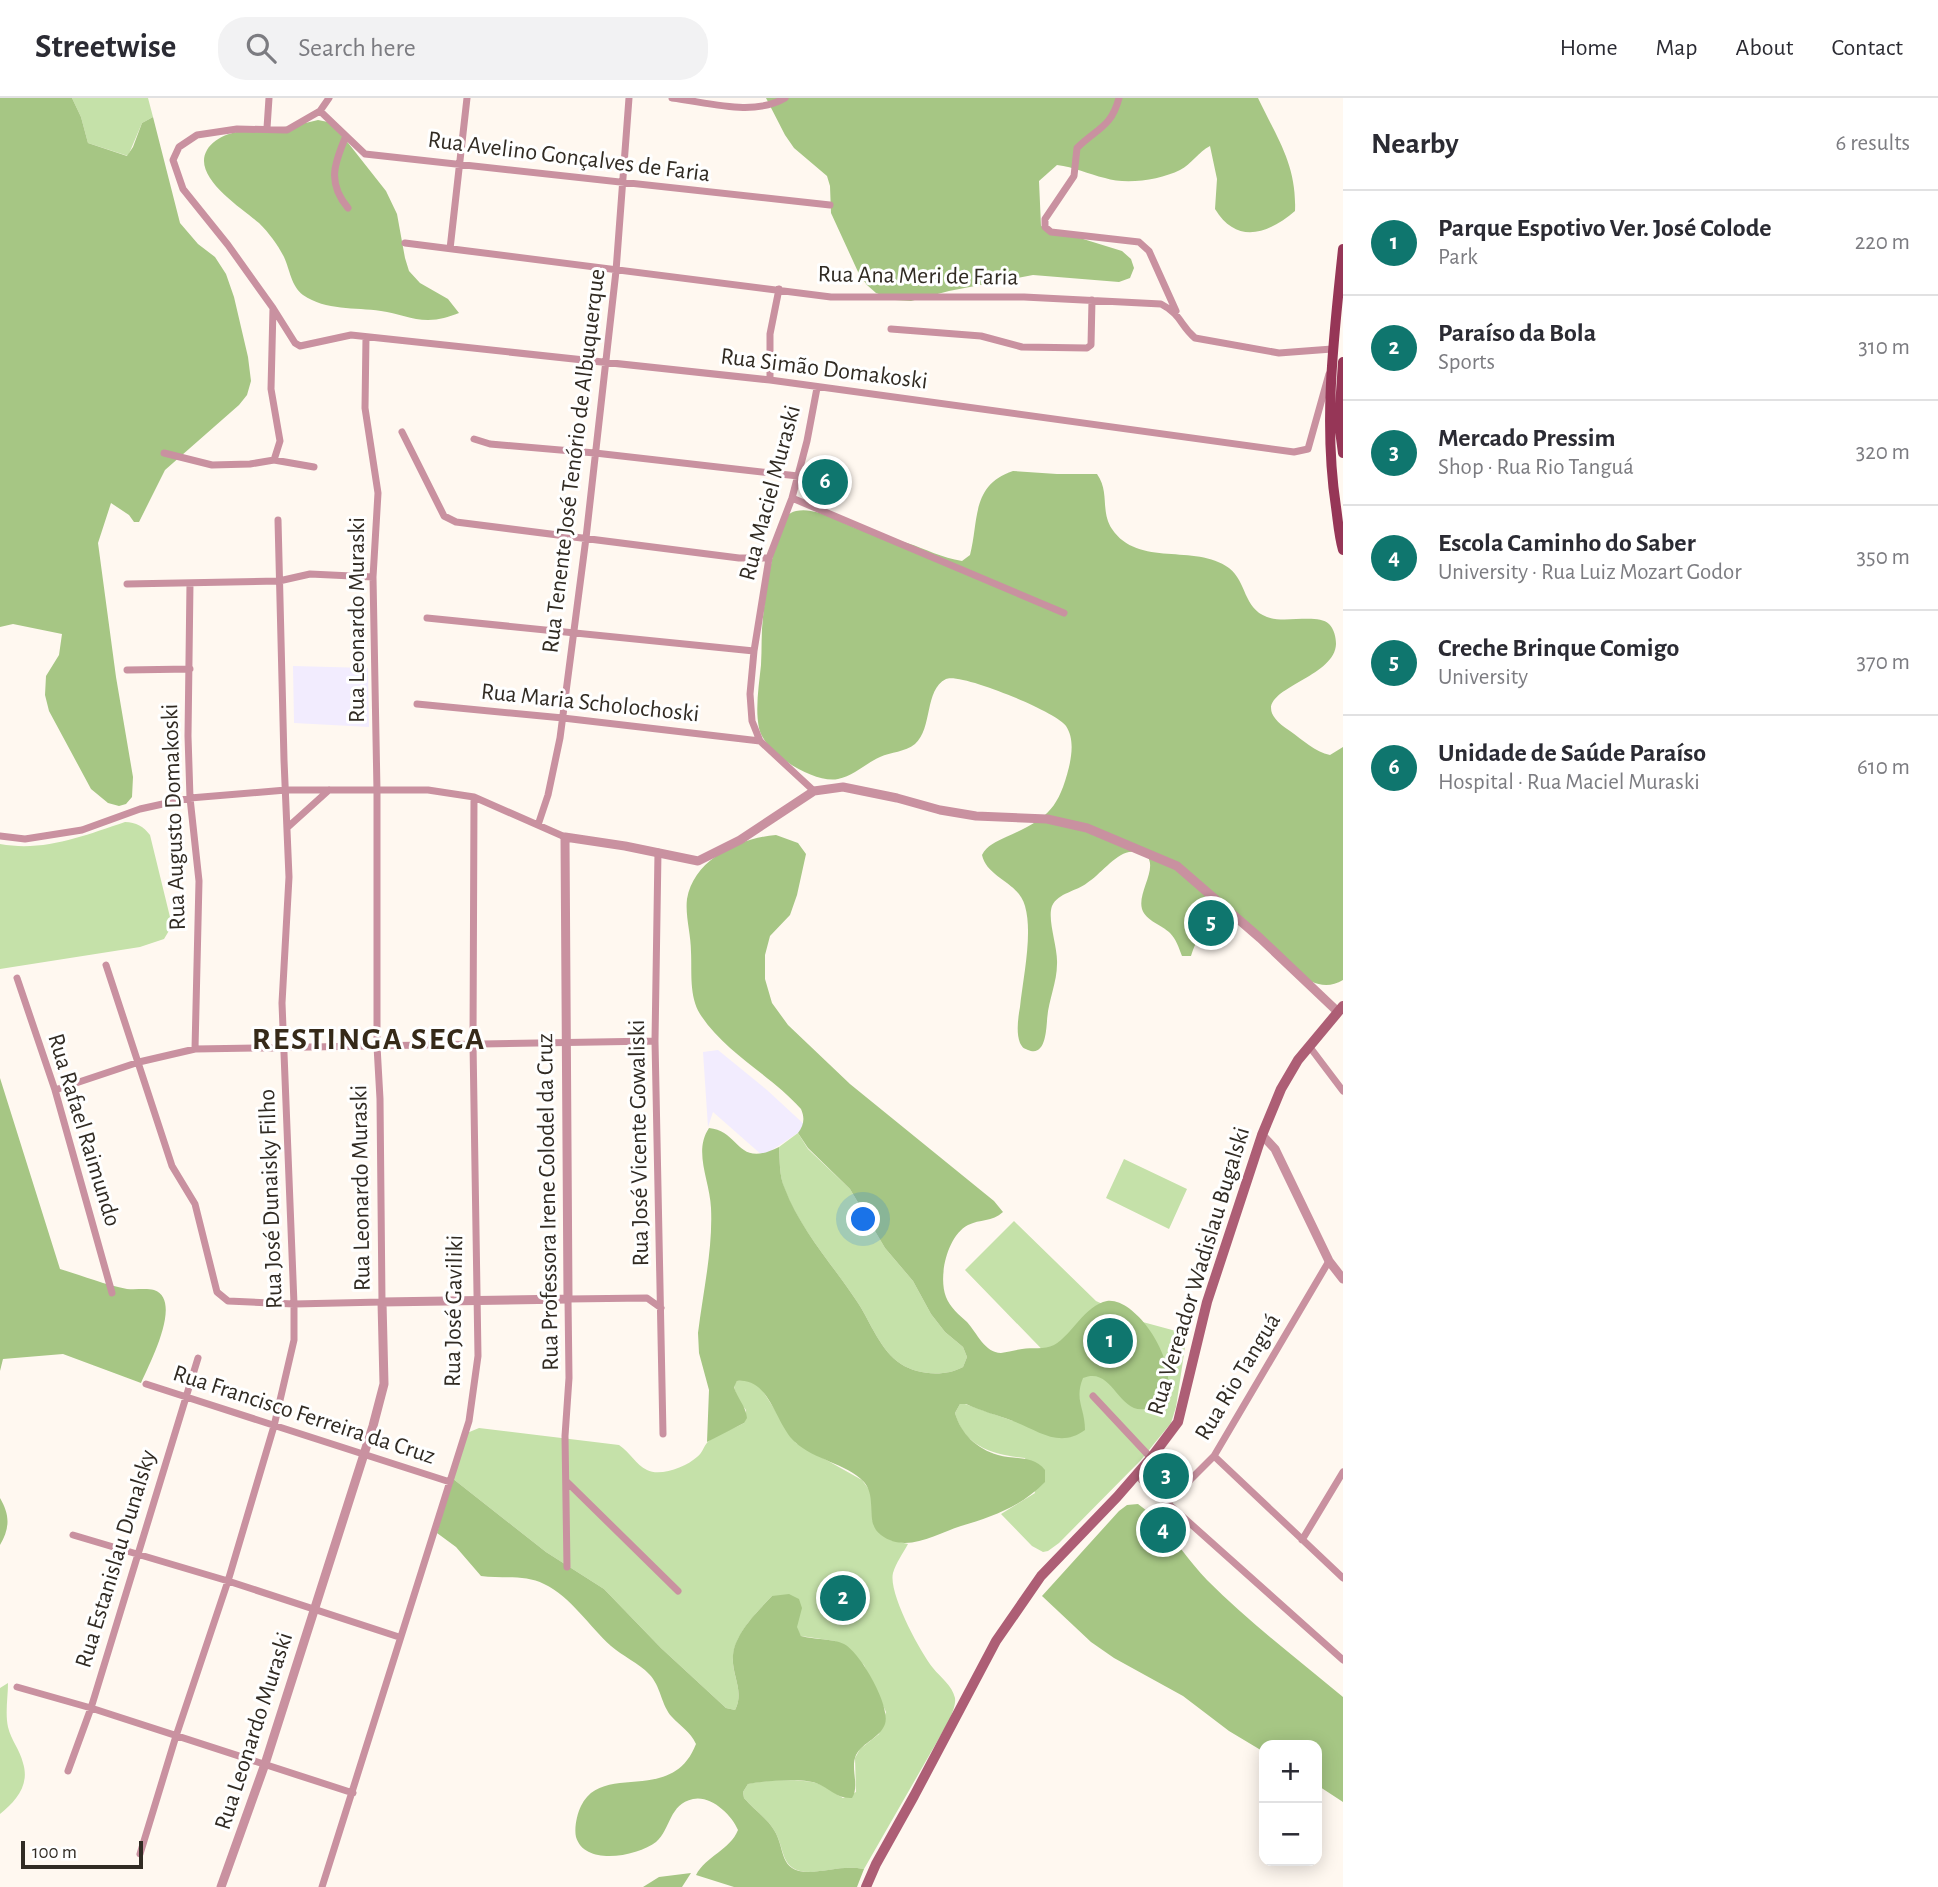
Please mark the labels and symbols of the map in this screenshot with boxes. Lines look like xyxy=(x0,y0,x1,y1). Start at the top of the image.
street label: Rua Avelino Gonçalves de Faria xyxy=(426,128,712,186)
street label: Rua Ana Meri de Faria xyxy=(817,262,1019,290)
street label: Rua Tenente José Tenório de Albuquerque xyxy=(538,267,610,655)
street label: Rua Simão Domakoski xyxy=(719,344,929,394)
street label: Rua Maciel Muraski xyxy=(735,403,805,583)
pin: 6 xyxy=(802,456,848,508)
street label: Rua Leonardo Muraski xyxy=(345,517,369,723)
street label: Rua Maria Scholochoski xyxy=(480,680,700,726)
street label: Rua Augusto Domakoski xyxy=(158,703,190,931)
pin: 5 xyxy=(1188,897,1234,949)
street label: Rua José Vicente Gowaliski xyxy=(625,1019,653,1267)
district label: RESTINGA SECA xyxy=(252,1023,486,1055)
street label: Rua Rafael Raimundo xyxy=(43,1031,125,1229)
street label: Rua Professora Irene Colodel da Cruz xyxy=(533,1033,563,1371)
street label: Rua Leonardo Muraski xyxy=(347,1085,375,1291)
street label: Rua José Dunaisky Filho xyxy=(255,1089,287,1309)
street label: Rua Vereador Wadislau Bugalski xyxy=(1144,1124,1254,1418)
your location xyxy=(846,1202,880,1236)
street label: Rua José Gaviliki xyxy=(441,1235,467,1387)
street label: Rua Rio Tanguá xyxy=(1191,1309,1285,1445)
pin: 1 xyxy=(1087,1315,1133,1367)
street label: Rua Francisco Ferreira da Cruz xyxy=(170,1361,438,1469)
street label: Rua Estanislau Dunalsky xyxy=(71,1447,161,1671)
pin: 3 xyxy=(1143,1450,1189,1502)
pin: 4 xyxy=(1140,1504,1186,1556)
pin: 2 xyxy=(820,1572,866,1624)
street label: Rua Leonardo Muraski xyxy=(211,1629,297,1833)
scale bar xyxy=(21,1838,144,1870)

